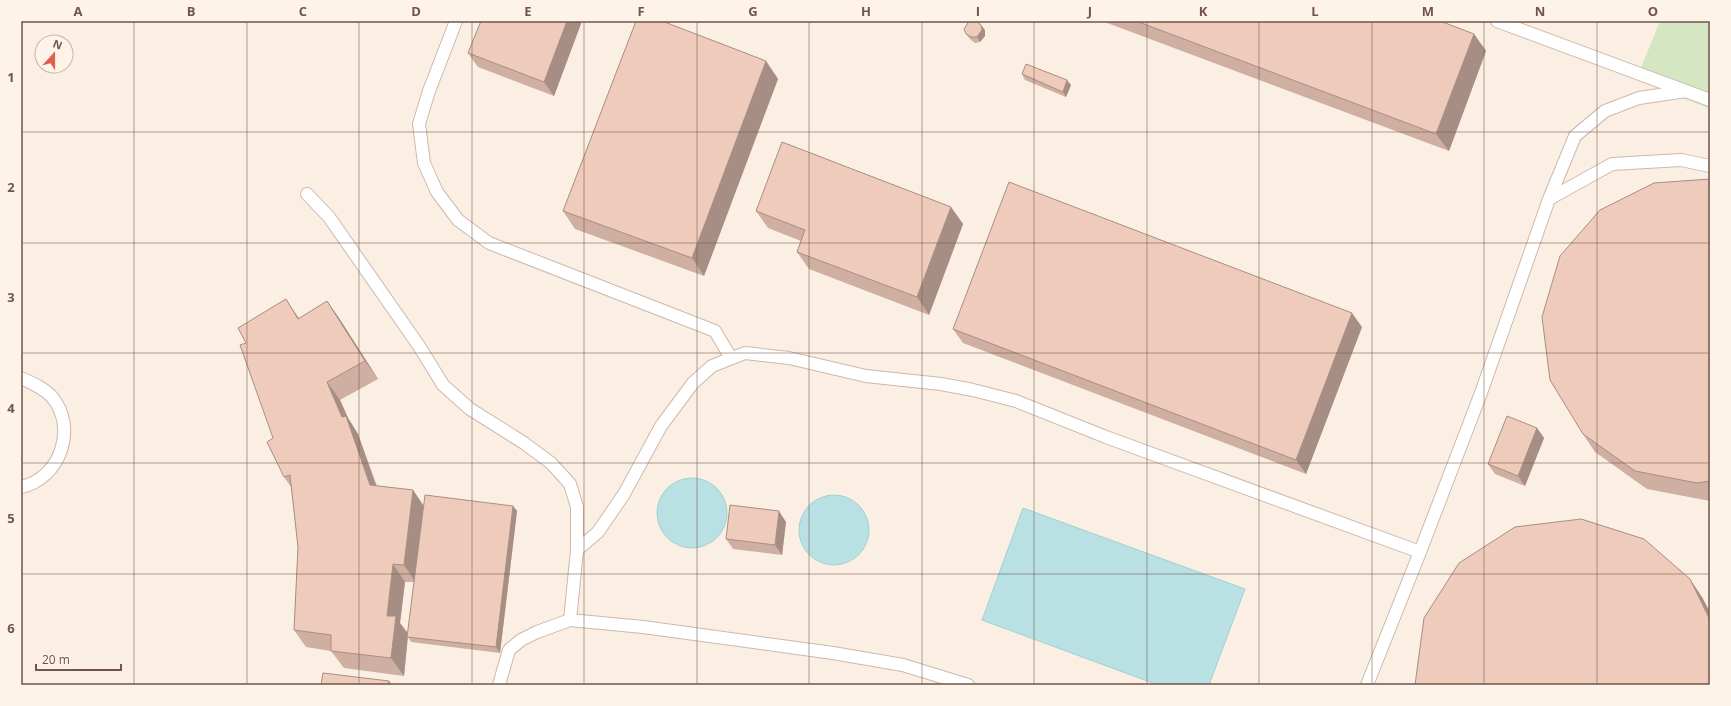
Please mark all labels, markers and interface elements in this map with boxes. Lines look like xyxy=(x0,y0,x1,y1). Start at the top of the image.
text: A xyxy=(74,2,83,20)
text: B xyxy=(187,2,196,20)
text: C xyxy=(299,2,307,20)
text: D xyxy=(411,2,421,20)
text: E xyxy=(524,2,532,20)
text: F xyxy=(637,2,645,20)
text: G xyxy=(748,2,758,20)
text: H xyxy=(861,2,871,20)
text: I xyxy=(976,2,980,20)
text: J xyxy=(1087,2,1092,20)
text: K xyxy=(1199,2,1208,20)
text: L xyxy=(1311,2,1319,20)
text: M xyxy=(1422,2,1434,20)
text: N xyxy=(1535,2,1545,20)
text: O xyxy=(1648,2,1658,20)
north arrow xyxy=(34,34,74,74)
text: N xyxy=(51,36,65,53)
text: 1 xyxy=(7,68,15,86)
text: 2 xyxy=(7,178,15,196)
text: 3 xyxy=(7,288,15,306)
text: 4 xyxy=(7,399,15,417)
text: 5 xyxy=(7,509,15,527)
text: 6 xyxy=(7,619,15,637)
scale bar xyxy=(36,646,121,672)
text: 20 m xyxy=(42,651,70,668)

